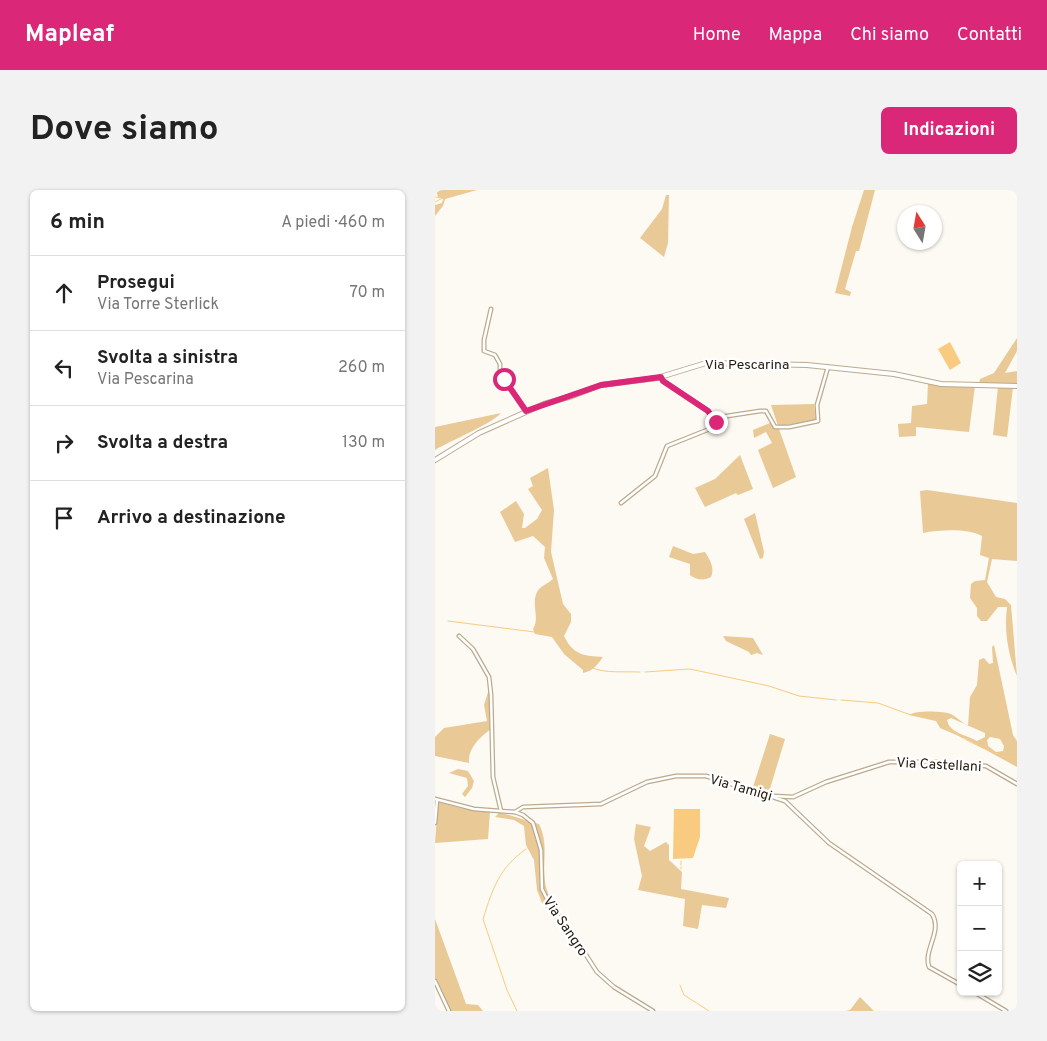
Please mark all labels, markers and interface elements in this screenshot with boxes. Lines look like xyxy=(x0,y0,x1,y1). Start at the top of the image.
text: Mapleaf xyxy=(25,20,114,50)
text: Home xyxy=(693,24,741,47)
text: Mappa xyxy=(769,24,822,47)
text: Chi siamo xyxy=(850,24,929,47)
text: Contatti xyxy=(957,24,1022,47)
button: Indicazioni xyxy=(881,107,1017,154)
text: Dove siamo xyxy=(30,108,219,152)
north arrow xyxy=(897,205,942,250)
text: 6 min xyxy=(50,209,105,236)
text: A piedi · 460 m xyxy=(281,213,385,233)
text: Prosegui xyxy=(97,271,175,295)
icon: ahead xyxy=(50,279,78,307)
text: 70 m xyxy=(350,283,385,303)
text: Via Torre Sterlick xyxy=(97,295,219,315)
text: Svolta a sinistra xyxy=(97,346,238,370)
icon: left xyxy=(50,354,78,382)
street label: Via Pescarina xyxy=(705,357,789,374)
text: 260 m xyxy=(338,358,385,378)
route start xyxy=(493,368,516,391)
text: Via Pescarina xyxy=(97,370,194,390)
route end xyxy=(705,411,728,434)
icon: right xyxy=(50,429,78,457)
text: Svolta a destra xyxy=(97,431,228,455)
text: 130 m xyxy=(342,433,385,453)
icon: arrive xyxy=(50,504,78,532)
text: Arrivo a destinazione xyxy=(97,506,286,530)
street label: Via Castellani xyxy=(896,755,982,776)
street label: Via Tamigi xyxy=(707,771,774,805)
map controls xyxy=(957,861,1002,996)
button: + xyxy=(957,861,1002,906)
street label: Via Sangro xyxy=(539,894,591,960)
button: − xyxy=(957,906,1002,951)
button: layers xyxy=(957,951,1002,996)

